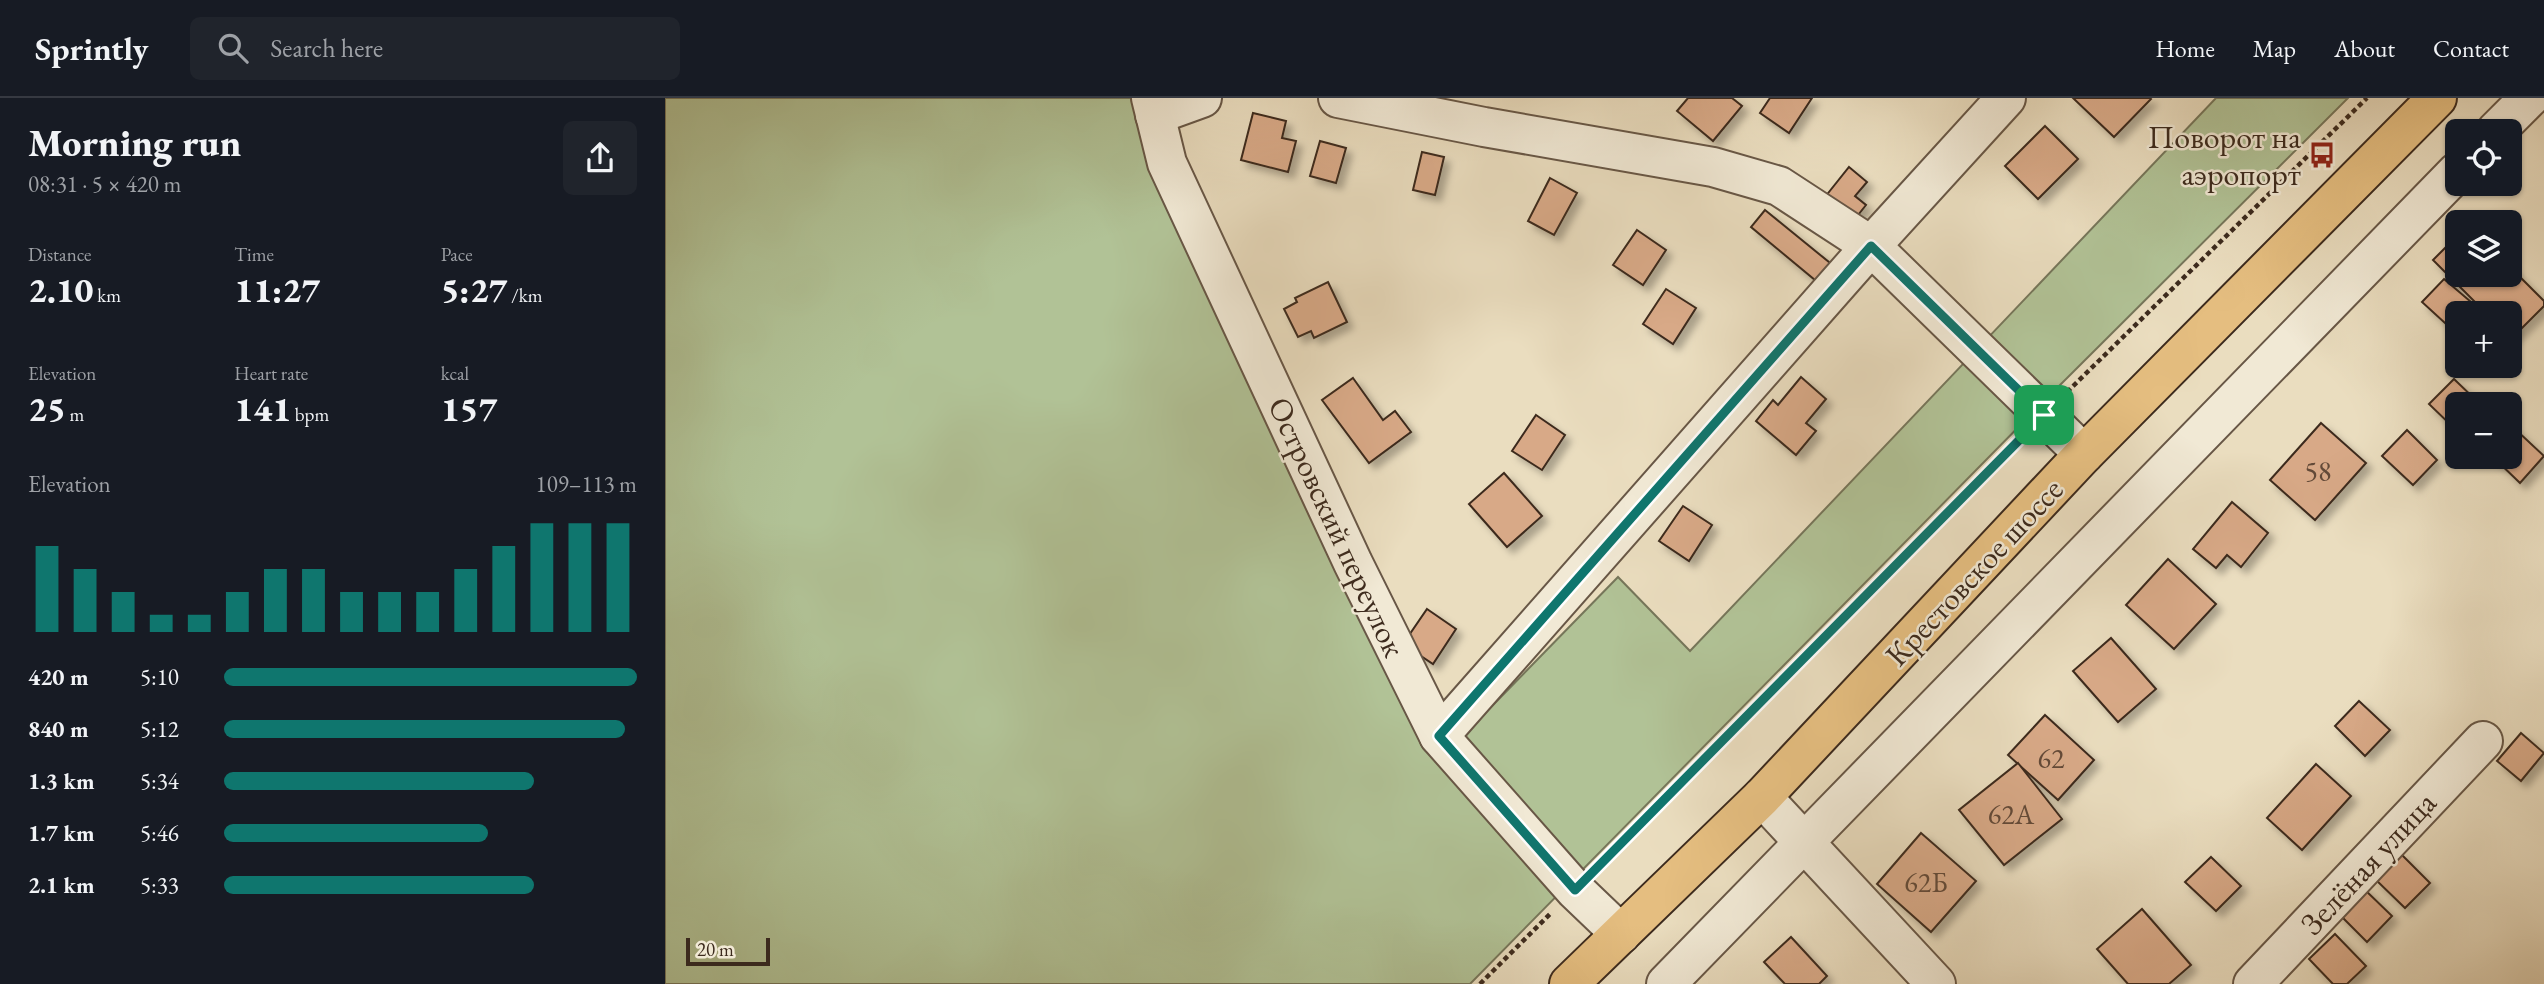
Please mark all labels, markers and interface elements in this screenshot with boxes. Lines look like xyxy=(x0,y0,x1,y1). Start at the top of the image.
search box xyxy=(190,17,680,80)
text: Sprintly xyxy=(35,27,148,70)
icon: search xyxy=(214,29,252,67)
text: Search here xyxy=(270,31,383,65)
text: Home xyxy=(2155,33,2215,64)
text: Map xyxy=(2253,33,2296,64)
text: About xyxy=(2334,33,2395,64)
text: Contact xyxy=(2433,33,2509,64)
place label: Поворот на аэропорт xyxy=(2148,116,2301,195)
text: Morning run xyxy=(28,118,241,167)
map controls xyxy=(2445,119,2522,469)
button: locate xyxy=(2445,119,2522,196)
button: share xyxy=(563,121,637,195)
bus stop icon: Поворот на аэропорт xyxy=(2307,140,2337,170)
text: 08:31 · 5 × 420 m xyxy=(28,169,181,199)
button: layers xyxy=(2445,210,2522,287)
text: Distance xyxy=(28,242,91,267)
text: Time xyxy=(234,242,274,267)
text: Pace xyxy=(441,242,473,267)
text: 2.10 xyxy=(28,267,94,312)
text: 11:27 xyxy=(234,267,320,312)
text: 5:27 xyxy=(441,267,507,312)
text: km xyxy=(94,283,121,308)
text: /km xyxy=(507,283,543,308)
button: + xyxy=(2445,301,2522,378)
text: Elevation xyxy=(28,361,96,386)
text: Heart rate xyxy=(234,361,308,386)
text: kcal xyxy=(441,361,469,386)
pin xyxy=(2014,385,2074,445)
text: 25 xyxy=(28,386,66,431)
text: 141 xyxy=(234,386,291,431)
text: 157 xyxy=(441,386,497,431)
street label: Островский переулок xyxy=(1258,390,1416,664)
button: − xyxy=(2445,392,2522,469)
icon: arrive xyxy=(2025,396,2063,434)
text: m xyxy=(66,402,84,427)
text: bpm xyxy=(291,402,329,427)
house number: 58 xyxy=(2305,453,2331,489)
text: Elevation xyxy=(28,469,111,499)
text: 109–113 m xyxy=(536,469,637,499)
street label: Крестовское шоссе xyxy=(1876,469,2072,675)
text: 420 m xyxy=(28,662,89,692)
text: 5:10 xyxy=(140,662,179,692)
text: 840 m xyxy=(28,714,89,744)
text: 5:12 xyxy=(140,714,179,744)
house number: 62 xyxy=(2038,740,2065,776)
text: 1.3 km xyxy=(28,766,95,796)
text: 5:34 xyxy=(140,766,179,796)
street label: Зелёная улица xyxy=(2291,782,2445,944)
house number: 62А xyxy=(1988,796,2035,832)
text: 1.7 km xyxy=(28,818,95,848)
text: 5:46 xyxy=(140,818,179,848)
house number: 62Б xyxy=(1904,864,1948,900)
text: 2.1 km xyxy=(28,870,95,900)
text: 5:33 xyxy=(140,870,179,900)
scale bar xyxy=(686,935,770,967)
text: 20 m xyxy=(697,937,734,962)

